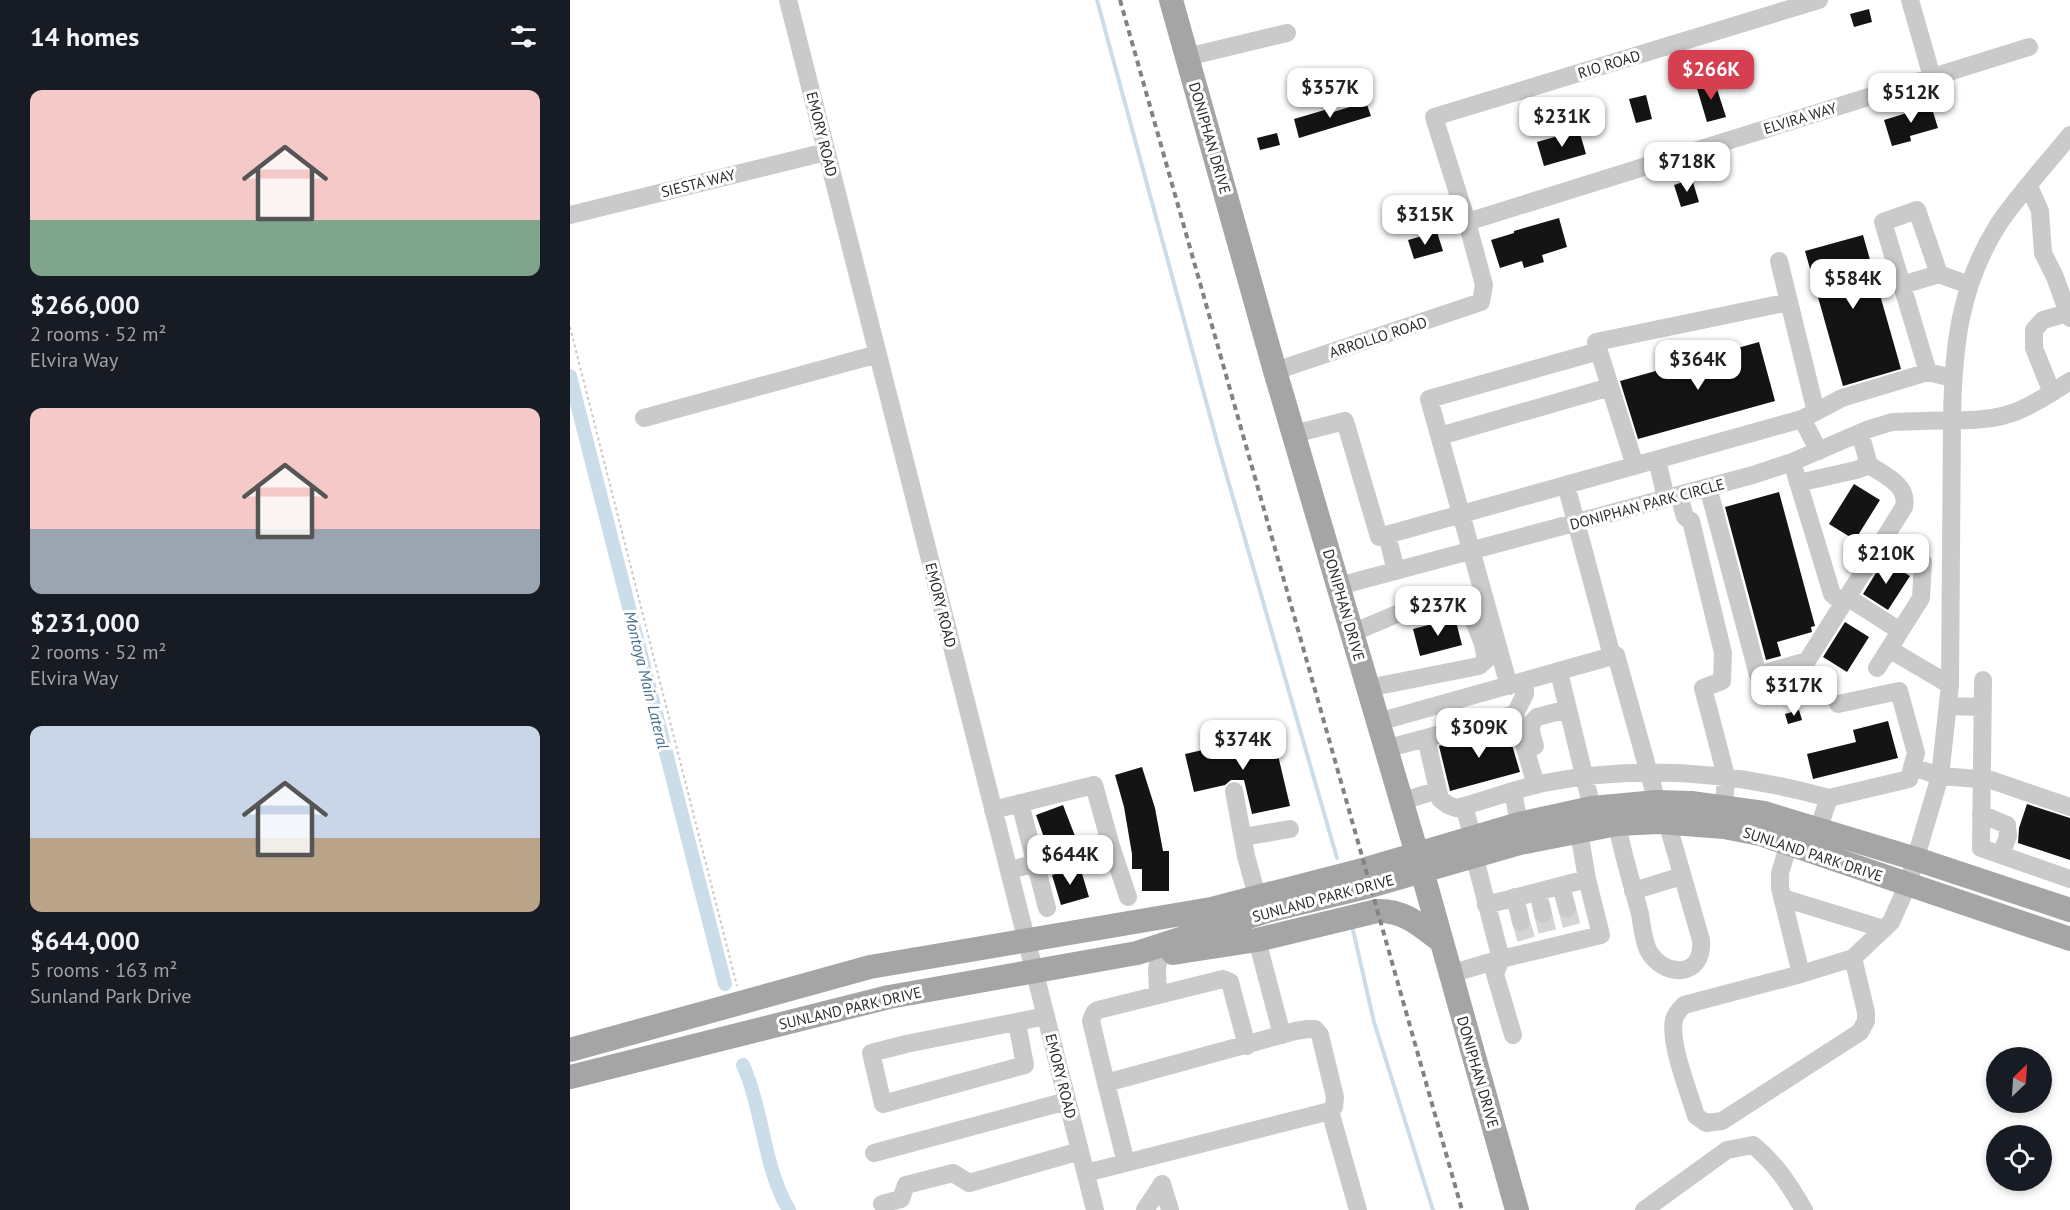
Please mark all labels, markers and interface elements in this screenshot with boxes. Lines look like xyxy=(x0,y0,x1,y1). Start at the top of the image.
text: 14 homes xyxy=(30,20,139,53)
icon: filters xyxy=(507,20,540,53)
street label: RIO ROAD xyxy=(1575,46,1643,82)
pin: $266K xyxy=(1669,50,1753,101)
text: $266K xyxy=(1682,56,1740,82)
pin: $357K xyxy=(1288,68,1372,119)
pin: $512K xyxy=(1869,73,1953,124)
text: $357K xyxy=(1301,74,1359,100)
text: $512K xyxy=(1882,79,1940,105)
street label: DONIPHAN DRIVE xyxy=(1185,80,1235,196)
street label: EMORY ROAD xyxy=(802,90,842,178)
pin: $231K xyxy=(1520,97,1604,148)
street label: ELVIRA WAY xyxy=(1761,98,1840,138)
text: $231K xyxy=(1533,103,1591,129)
icon: home xyxy=(231,129,339,237)
pin: $718K xyxy=(1645,142,1729,193)
text: $718K xyxy=(1658,148,1716,174)
street label: SIESTA WAY xyxy=(659,164,738,201)
pin: $315K xyxy=(1383,195,1467,246)
text: $315K xyxy=(1396,201,1454,227)
pin: $584K xyxy=(1811,259,1895,310)
text: $584K xyxy=(1824,265,1882,291)
text: $266,000 xyxy=(30,288,140,321)
street label: ARROLLO ROAD xyxy=(1327,312,1429,362)
text: 2 rooms · 52 m² xyxy=(30,321,166,347)
pin: $364K xyxy=(1656,340,1740,391)
text: $364K xyxy=(1669,346,1727,372)
text: Elvira Way xyxy=(30,347,118,373)
icon: home xyxy=(231,447,339,555)
street label: DONIPHAN PARK CIRCLE xyxy=(1568,474,1726,534)
pin: $210K xyxy=(1844,534,1928,585)
text: $210K xyxy=(1857,540,1915,566)
street label: DONIPHAN DRIVE xyxy=(1319,547,1369,663)
street label: EMORY ROAD xyxy=(921,561,961,649)
pin: $237K xyxy=(1396,586,1480,637)
text: $237K xyxy=(1409,592,1467,618)
text: $231,000 xyxy=(30,606,140,639)
water label: Montoya Main Lateral xyxy=(620,609,674,752)
text: 2 rooms · 52 m² xyxy=(30,639,166,665)
text: Elvira Way xyxy=(30,665,118,691)
pin: $317K xyxy=(1752,666,1836,717)
text: $317K xyxy=(1765,672,1823,698)
pin: $309K xyxy=(1437,708,1521,759)
text: $309K xyxy=(1450,714,1508,740)
pin: $374K xyxy=(1201,720,1285,771)
text: $374K xyxy=(1214,726,1272,752)
icon: home xyxy=(231,765,339,873)
street label: SUNLAND PARK DRIVE xyxy=(1741,822,1885,886)
pin: $644K xyxy=(1028,835,1112,886)
text: $644K xyxy=(1041,841,1099,867)
street label: SUNLAND PARK DRIVE xyxy=(1250,870,1396,926)
text: $644,000 xyxy=(30,924,140,957)
text: 5 rooms · 163 m² xyxy=(30,957,177,983)
street label: SUNLAND PARK DRIVE xyxy=(777,982,923,1034)
text: Sunland Park Drive xyxy=(30,983,191,1009)
street label: DONIPHAN DRIVE xyxy=(1453,1014,1503,1130)
street label: EMORY ROAD xyxy=(1041,1032,1081,1120)
north arrow xyxy=(1986,1047,2052,1113)
map controls xyxy=(1986,1047,2052,1191)
button: locate xyxy=(1986,1125,2052,1191)

